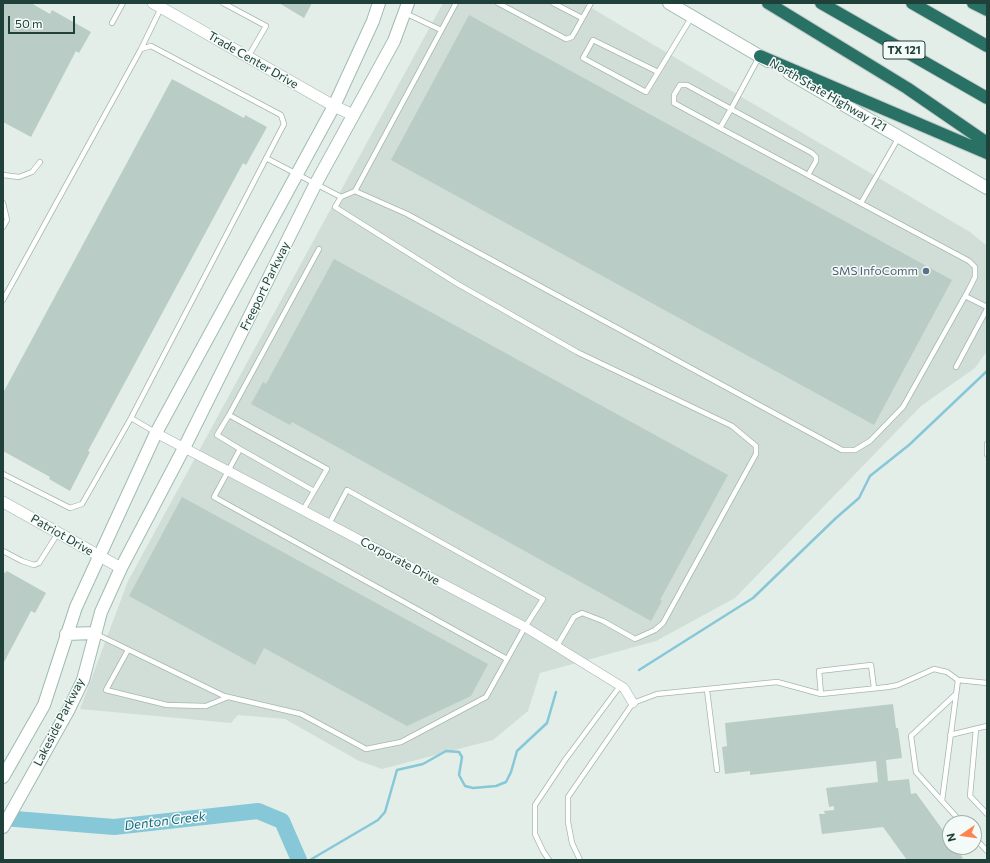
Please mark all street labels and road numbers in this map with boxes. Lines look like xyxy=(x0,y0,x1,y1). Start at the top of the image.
street label: Trade Center Drive xyxy=(205,28,301,92)
road number: TX 121 xyxy=(883,41,925,59)
street label: North State Highway 121 xyxy=(767,56,889,134)
street label: Freeport Parkway xyxy=(237,239,293,333)
street label: Patriot Drive xyxy=(28,511,96,559)
street label: Corporate Drive xyxy=(358,534,442,588)
street label: Lakeside Parkway xyxy=(31,676,87,768)

